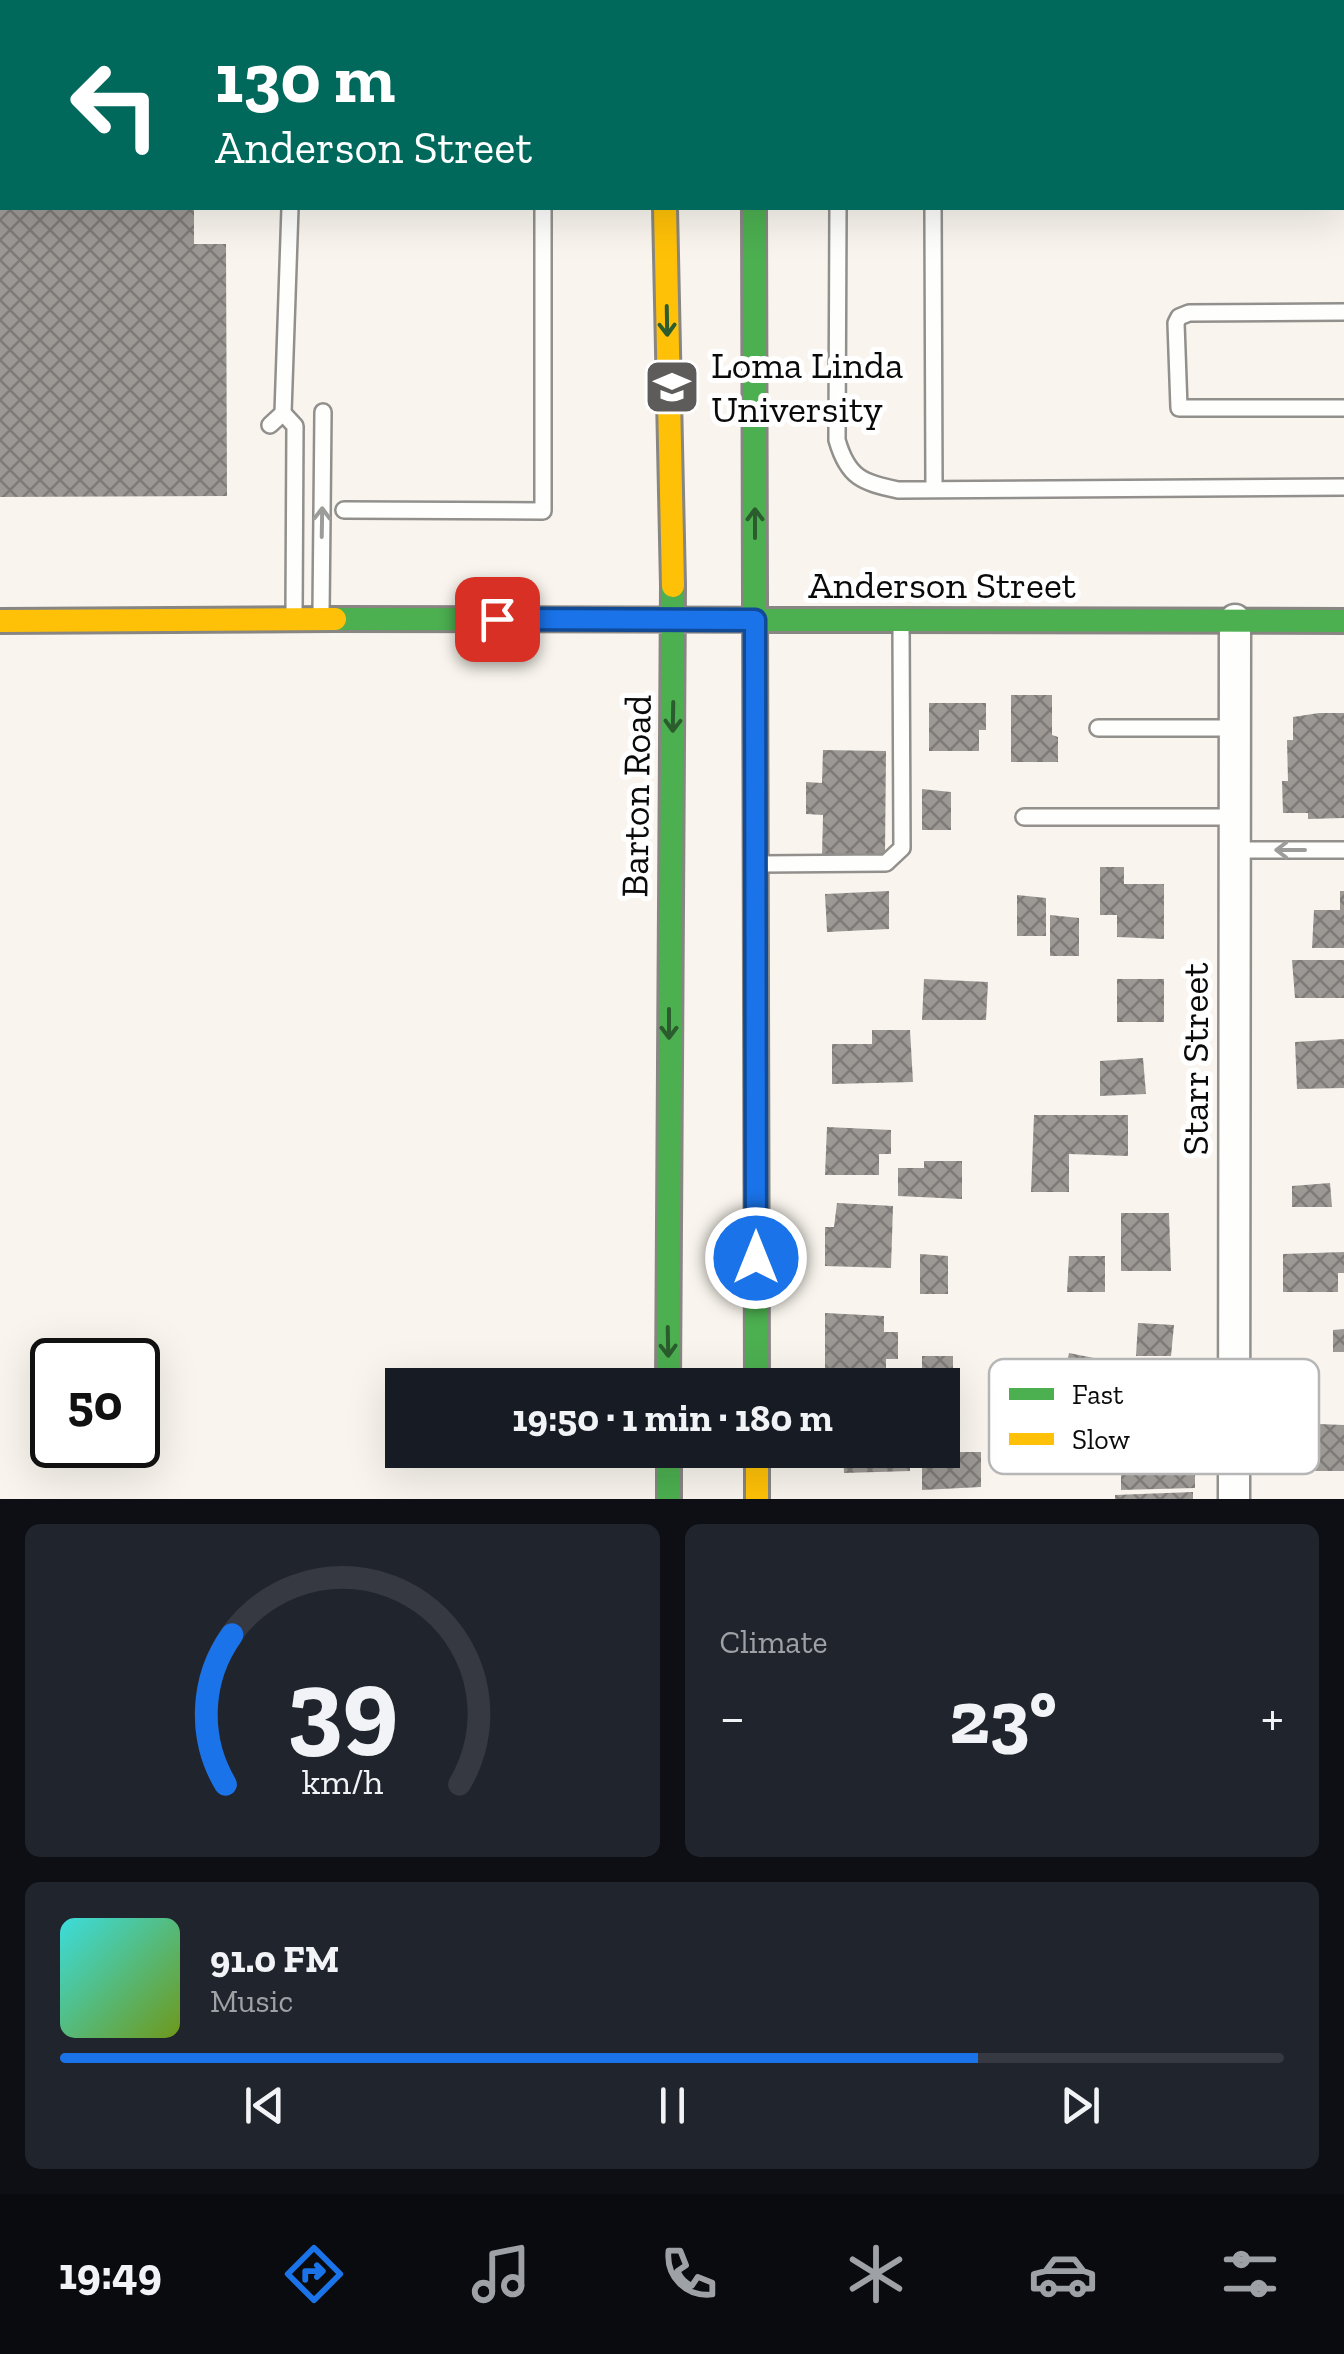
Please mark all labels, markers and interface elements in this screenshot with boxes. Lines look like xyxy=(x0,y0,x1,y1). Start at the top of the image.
text: 130 m xyxy=(215,36,395,120)
icon: left xyxy=(50,40,180,170)
text: Anderson Street xyxy=(215,121,532,175)
one-way arrow xyxy=(658,304,677,336)
place label: Loma Linda University xyxy=(711,342,903,432)
school or university icon: Loma Linda University xyxy=(642,357,702,417)
one-way arrow xyxy=(312,506,331,538)
one-way arrow xyxy=(746,507,764,540)
street label: Anderson Street xyxy=(808,562,1076,608)
pin xyxy=(455,577,540,662)
icon: arrive xyxy=(470,592,525,647)
street label: Barton Road xyxy=(611,694,661,898)
one-way arrow xyxy=(663,701,682,733)
one-way arrow xyxy=(1274,840,1306,860)
street label: Starr Street xyxy=(1172,963,1218,1155)
one-way arrow xyxy=(659,1007,678,1039)
position arrow xyxy=(704,1206,808,1310)
one-way arrow xyxy=(658,1324,678,1357)
speed limit sign: 50 xyxy=(30,1338,160,1468)
legend xyxy=(989,1359,1319,1474)
text: Fast xyxy=(1072,1378,1124,1411)
text: 19:50 · 1 min · 180 m xyxy=(512,1395,833,1441)
text: Slow xyxy=(1072,1423,1130,1456)
text: Climate xyxy=(720,1623,828,1661)
text: 39 xyxy=(287,1644,398,1769)
text: 23° xyxy=(949,1672,1057,1762)
text: − xyxy=(720,1684,745,1750)
text: + xyxy=(1261,1684,1284,1750)
text: km/h xyxy=(301,1760,383,1803)
text: 91.0 FM xyxy=(210,1936,339,1982)
text: Music xyxy=(210,1982,293,2020)
icon: previous xyxy=(237,2078,292,2133)
icon: pause xyxy=(645,2078,700,2133)
icon: next xyxy=(1053,2078,1108,2133)
icon: directions xyxy=(279,2239,349,2309)
icon: music xyxy=(466,2239,536,2309)
icon: phone xyxy=(654,2239,724,2309)
icon: climate xyxy=(841,2239,911,2309)
icon: car xyxy=(1028,2239,1098,2309)
icon: filters xyxy=(1215,2239,1285,2309)
text: 19:49 xyxy=(59,2247,162,2301)

